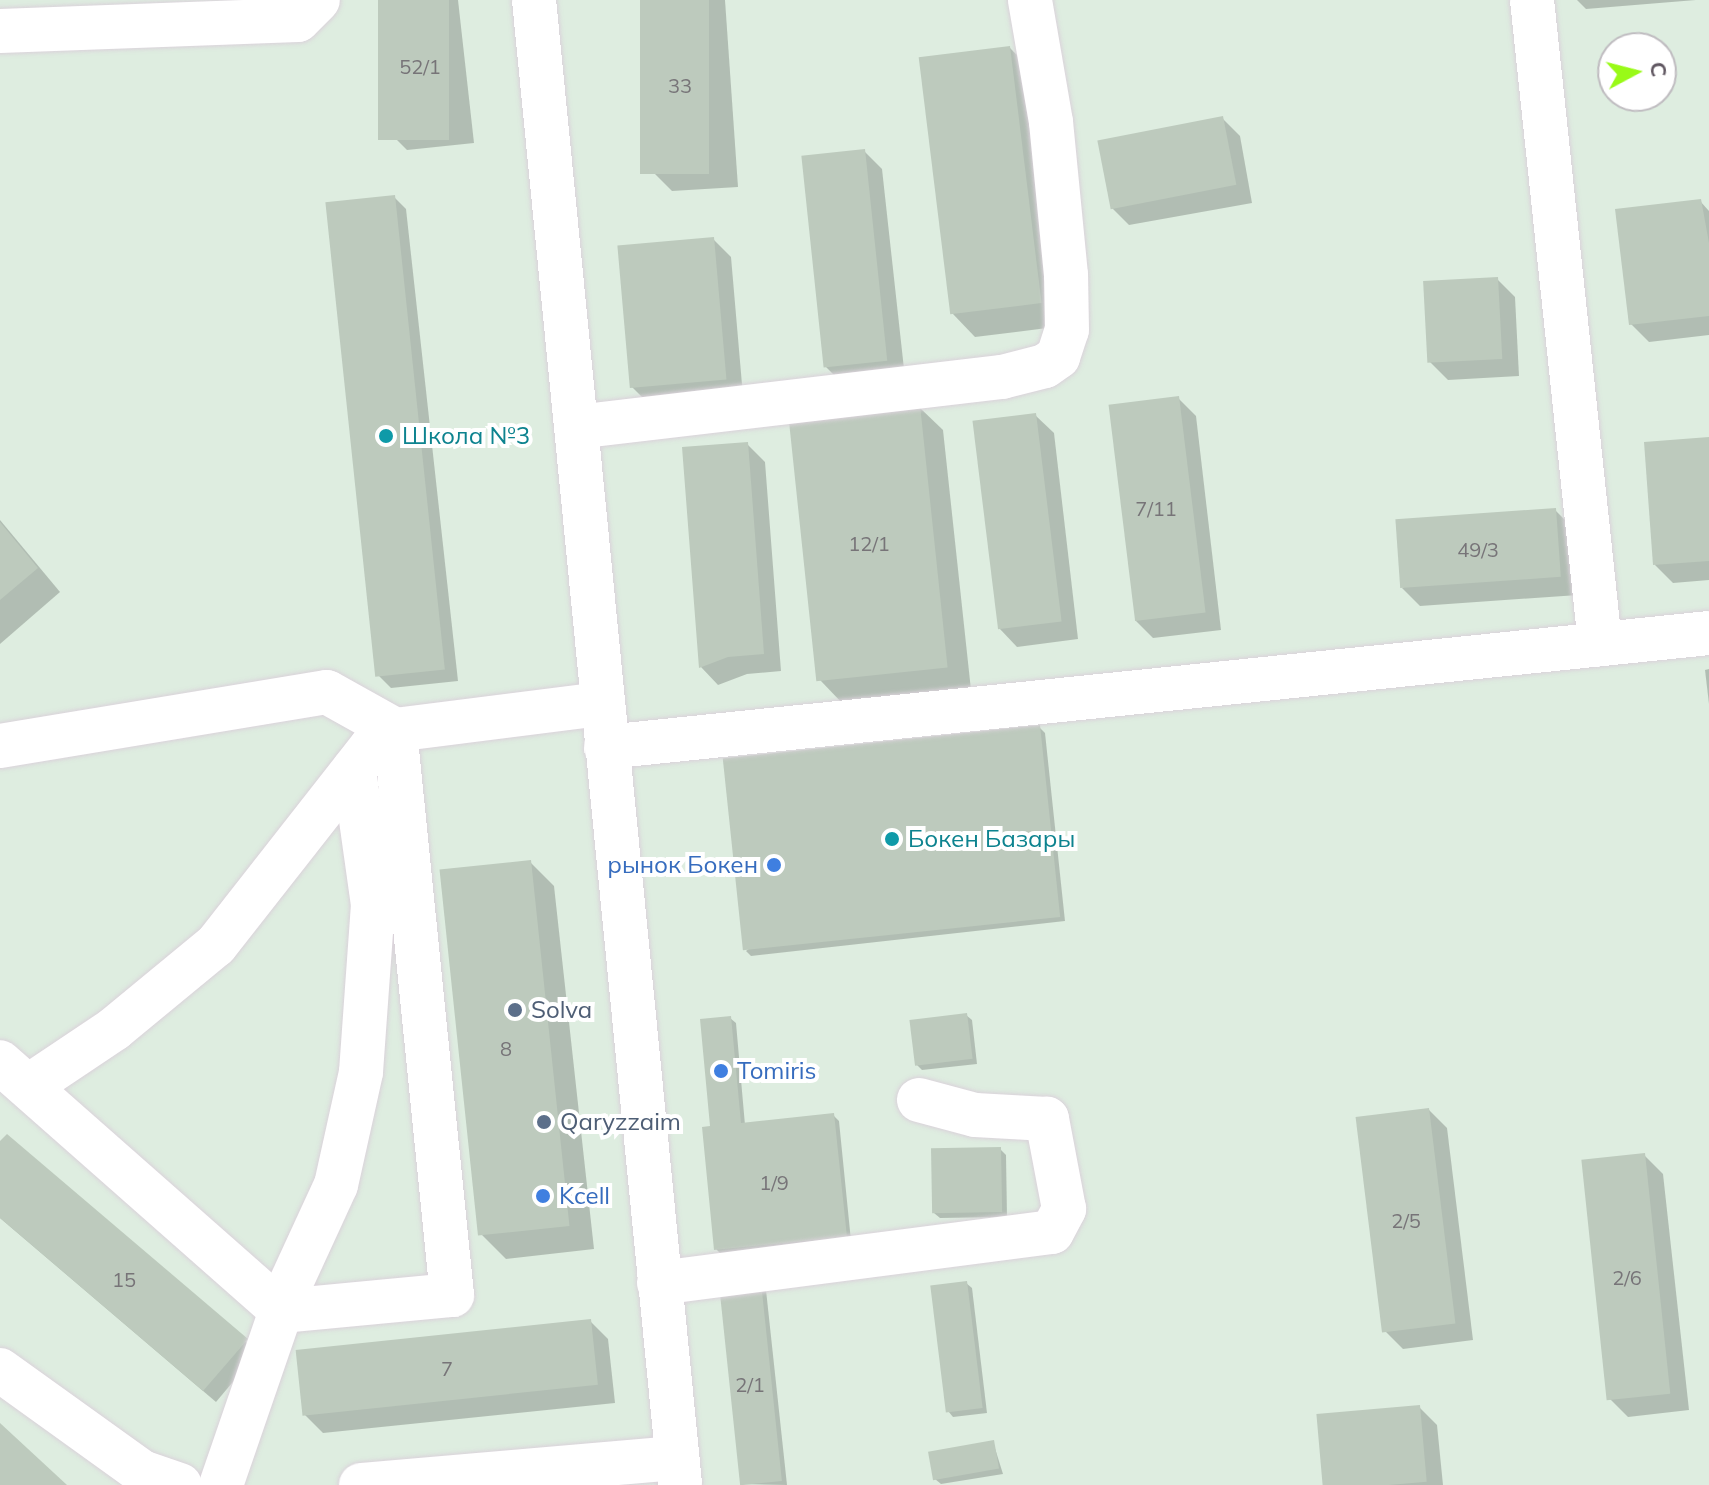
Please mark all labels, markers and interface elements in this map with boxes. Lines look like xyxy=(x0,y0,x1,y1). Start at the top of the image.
north arrow xyxy=(1597,32,1677,112)
house number: 52/1 xyxy=(399,54,441,78)
text: С xyxy=(1644,60,1674,79)
house number: 33 xyxy=(668,73,692,97)
place label: Школа №3 xyxy=(402,422,530,450)
marker: Школа №3 xyxy=(377,427,395,445)
house number: 7/11 xyxy=(1135,496,1177,520)
house number: 12/1 xyxy=(848,531,890,555)
house number: 49/3 xyxy=(1457,537,1499,561)
place label: Бокен Базары xyxy=(908,825,1075,853)
marker: Бокен Базары xyxy=(883,830,901,848)
place label: рынок Бокен xyxy=(607,851,758,879)
marker: рынок Бокен xyxy=(765,856,783,874)
place label: Solva xyxy=(531,996,592,1024)
marker: Solva xyxy=(506,1001,524,1019)
house number: 8 xyxy=(500,1036,512,1060)
place label: Tomiris xyxy=(737,1057,816,1085)
marker: Tomiris xyxy=(712,1062,730,1080)
place label: Qaryzzaim xyxy=(560,1108,681,1136)
marker: Qaryzzaim xyxy=(535,1113,553,1131)
house number: 1/9 xyxy=(759,1170,789,1194)
place label: Kcell xyxy=(559,1182,610,1210)
marker: Kcell xyxy=(534,1187,552,1205)
house number: 2/5 xyxy=(1391,1208,1421,1232)
house number: 2/6 xyxy=(1612,1265,1642,1289)
house number: 15 xyxy=(112,1267,136,1291)
house number: 7 xyxy=(441,1356,453,1380)
house number: 2/1 xyxy=(735,1372,765,1396)

